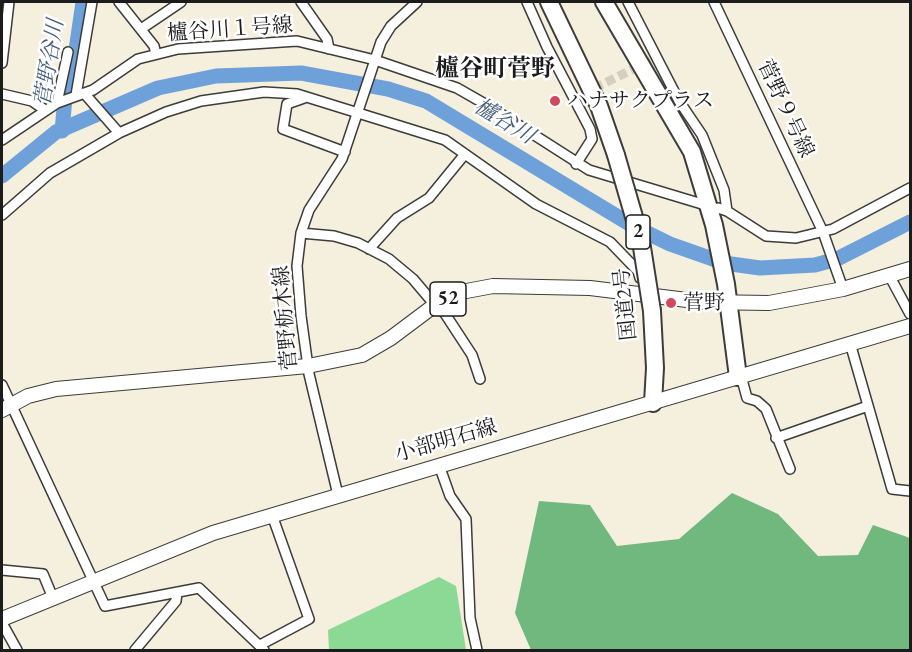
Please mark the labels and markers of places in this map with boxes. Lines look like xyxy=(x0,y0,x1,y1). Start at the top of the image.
place label: ハナサクプラス xyxy=(567,88,714,114)
marker: ハナサクプラス xyxy=(548,94,562,108)
place label: 菅野 xyxy=(683,290,725,316)
marker: 菅野 xyxy=(664,296,678,310)

